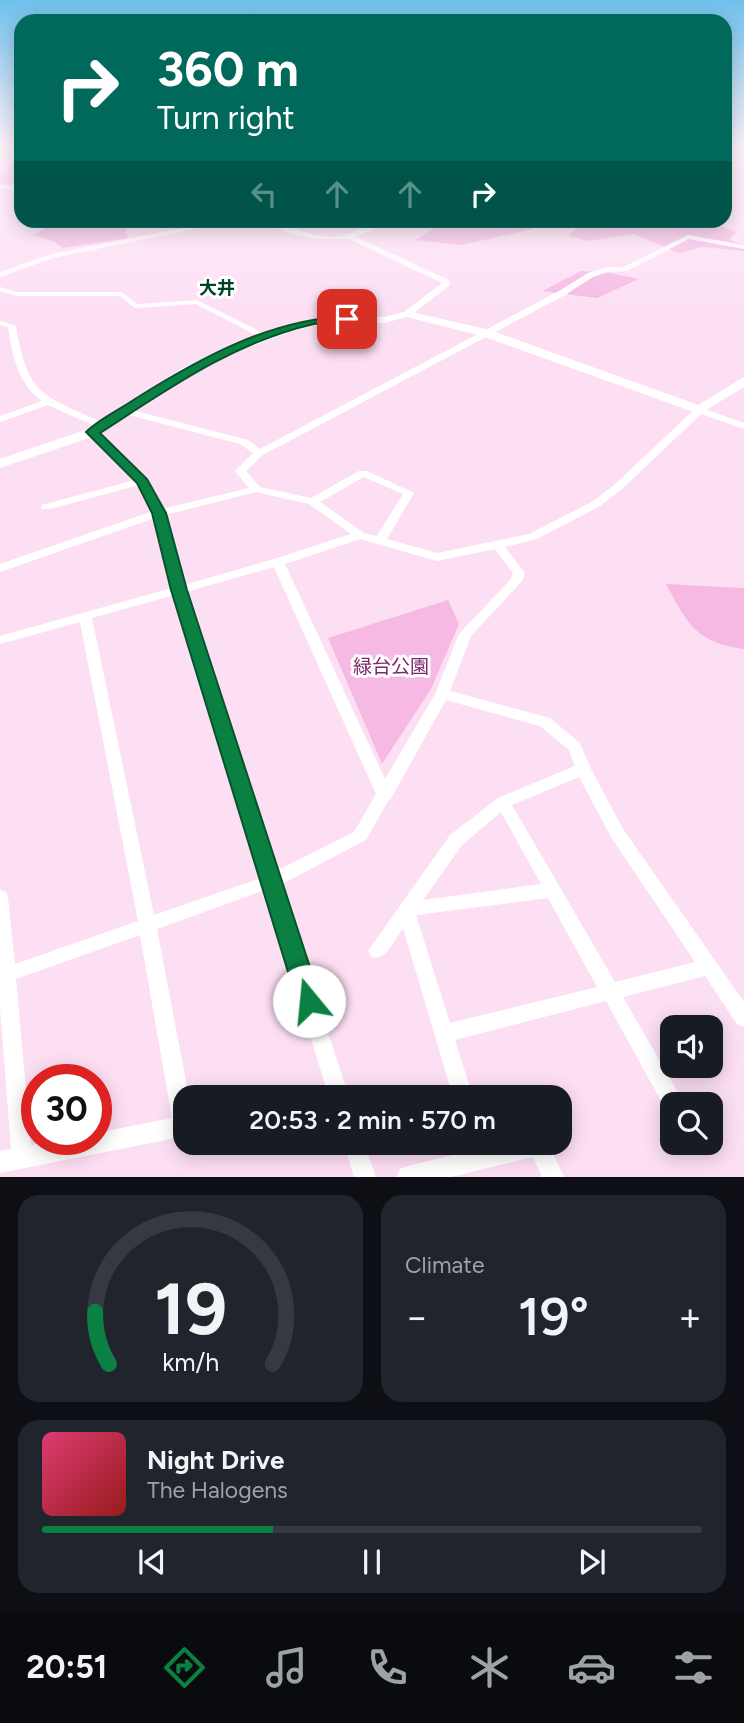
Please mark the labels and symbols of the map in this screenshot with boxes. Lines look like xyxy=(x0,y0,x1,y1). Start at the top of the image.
district label: 大井 xyxy=(199,277,235,299)
pin xyxy=(317,289,377,349)
park label: 緑台公園 xyxy=(353,655,429,678)
position arrow xyxy=(272,964,346,1038)
speed limit sign: 30 xyxy=(21,1064,112,1155)

